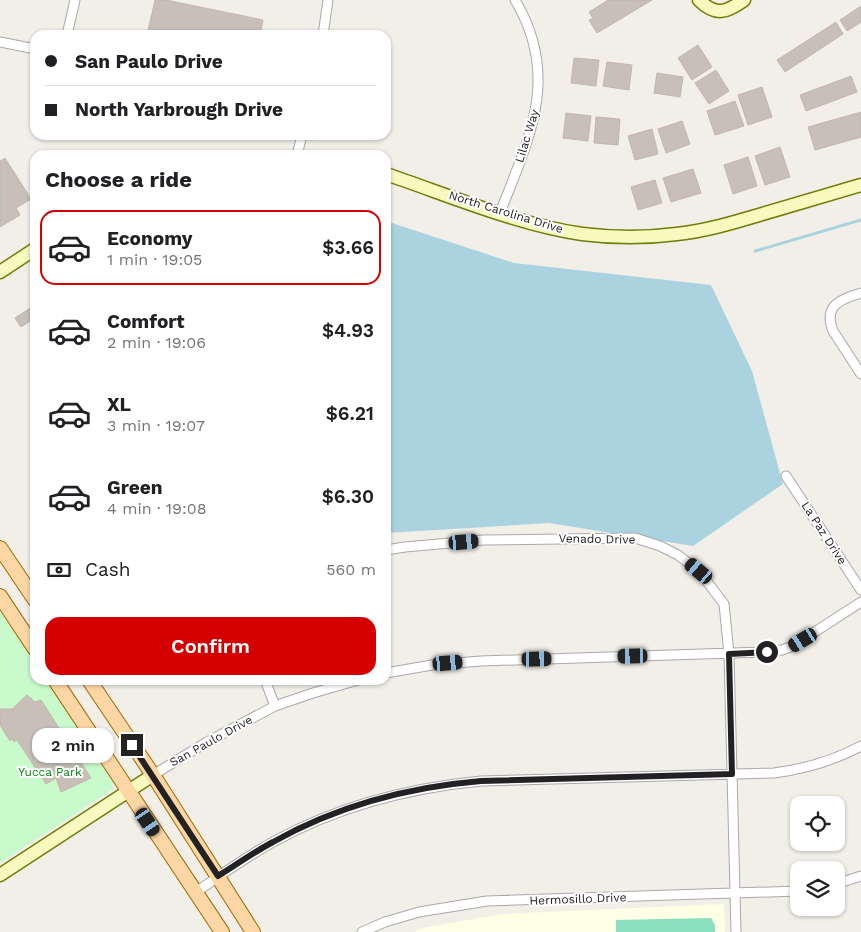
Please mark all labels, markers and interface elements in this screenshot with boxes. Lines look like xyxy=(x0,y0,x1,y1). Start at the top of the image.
text: San Paulo Drive xyxy=(75,50,223,73)
text: North Yarbrough Drive xyxy=(75,98,283,121)
street label: Lilac Way xyxy=(512,107,542,164)
text: Choose a ride xyxy=(45,167,192,192)
street label: North Carolina Drive xyxy=(447,188,565,236)
icon: car xyxy=(47,225,92,270)
text: Economy xyxy=(107,227,192,250)
text: $3.66 xyxy=(322,236,374,259)
text: 1 min · 19:05 xyxy=(107,250,202,269)
icon: car xyxy=(47,308,92,353)
text: Comfort xyxy=(107,310,185,333)
text: $4.93 xyxy=(322,319,374,342)
text: 2 min · 19:06 xyxy=(107,333,206,352)
icon: car xyxy=(47,391,92,436)
text: XL xyxy=(107,393,131,416)
text: $6.21 xyxy=(326,402,374,425)
text: 3 min · 19:07 xyxy=(107,416,205,435)
icon: car xyxy=(47,474,92,519)
text: Green xyxy=(107,476,163,499)
text: $6.30 xyxy=(322,485,374,508)
text: 4 min · 19:08 xyxy=(107,499,207,518)
street label: La Paz Drive xyxy=(798,499,850,567)
street label: Venado Drive xyxy=(558,531,636,547)
car xyxy=(448,533,479,551)
icon: cash xyxy=(45,556,73,584)
car xyxy=(682,556,715,586)
text: Cash xyxy=(85,558,131,581)
text: 560 m xyxy=(326,560,376,579)
button: Confirm xyxy=(45,617,376,675)
car xyxy=(786,626,819,654)
route start xyxy=(756,641,778,663)
car xyxy=(617,648,648,664)
car xyxy=(521,651,552,667)
car xyxy=(432,654,463,672)
street label: San Paulo Drive xyxy=(167,712,255,769)
callout: 2 min xyxy=(32,728,114,762)
route end xyxy=(121,734,143,756)
text: 2 min xyxy=(51,736,95,755)
park label: Yucca Park xyxy=(18,765,82,779)
map controls xyxy=(790,796,845,916)
button: locate xyxy=(790,796,845,851)
car xyxy=(133,805,162,839)
button: layers xyxy=(790,861,845,916)
street label: Hermosillo Drive xyxy=(529,890,627,908)

